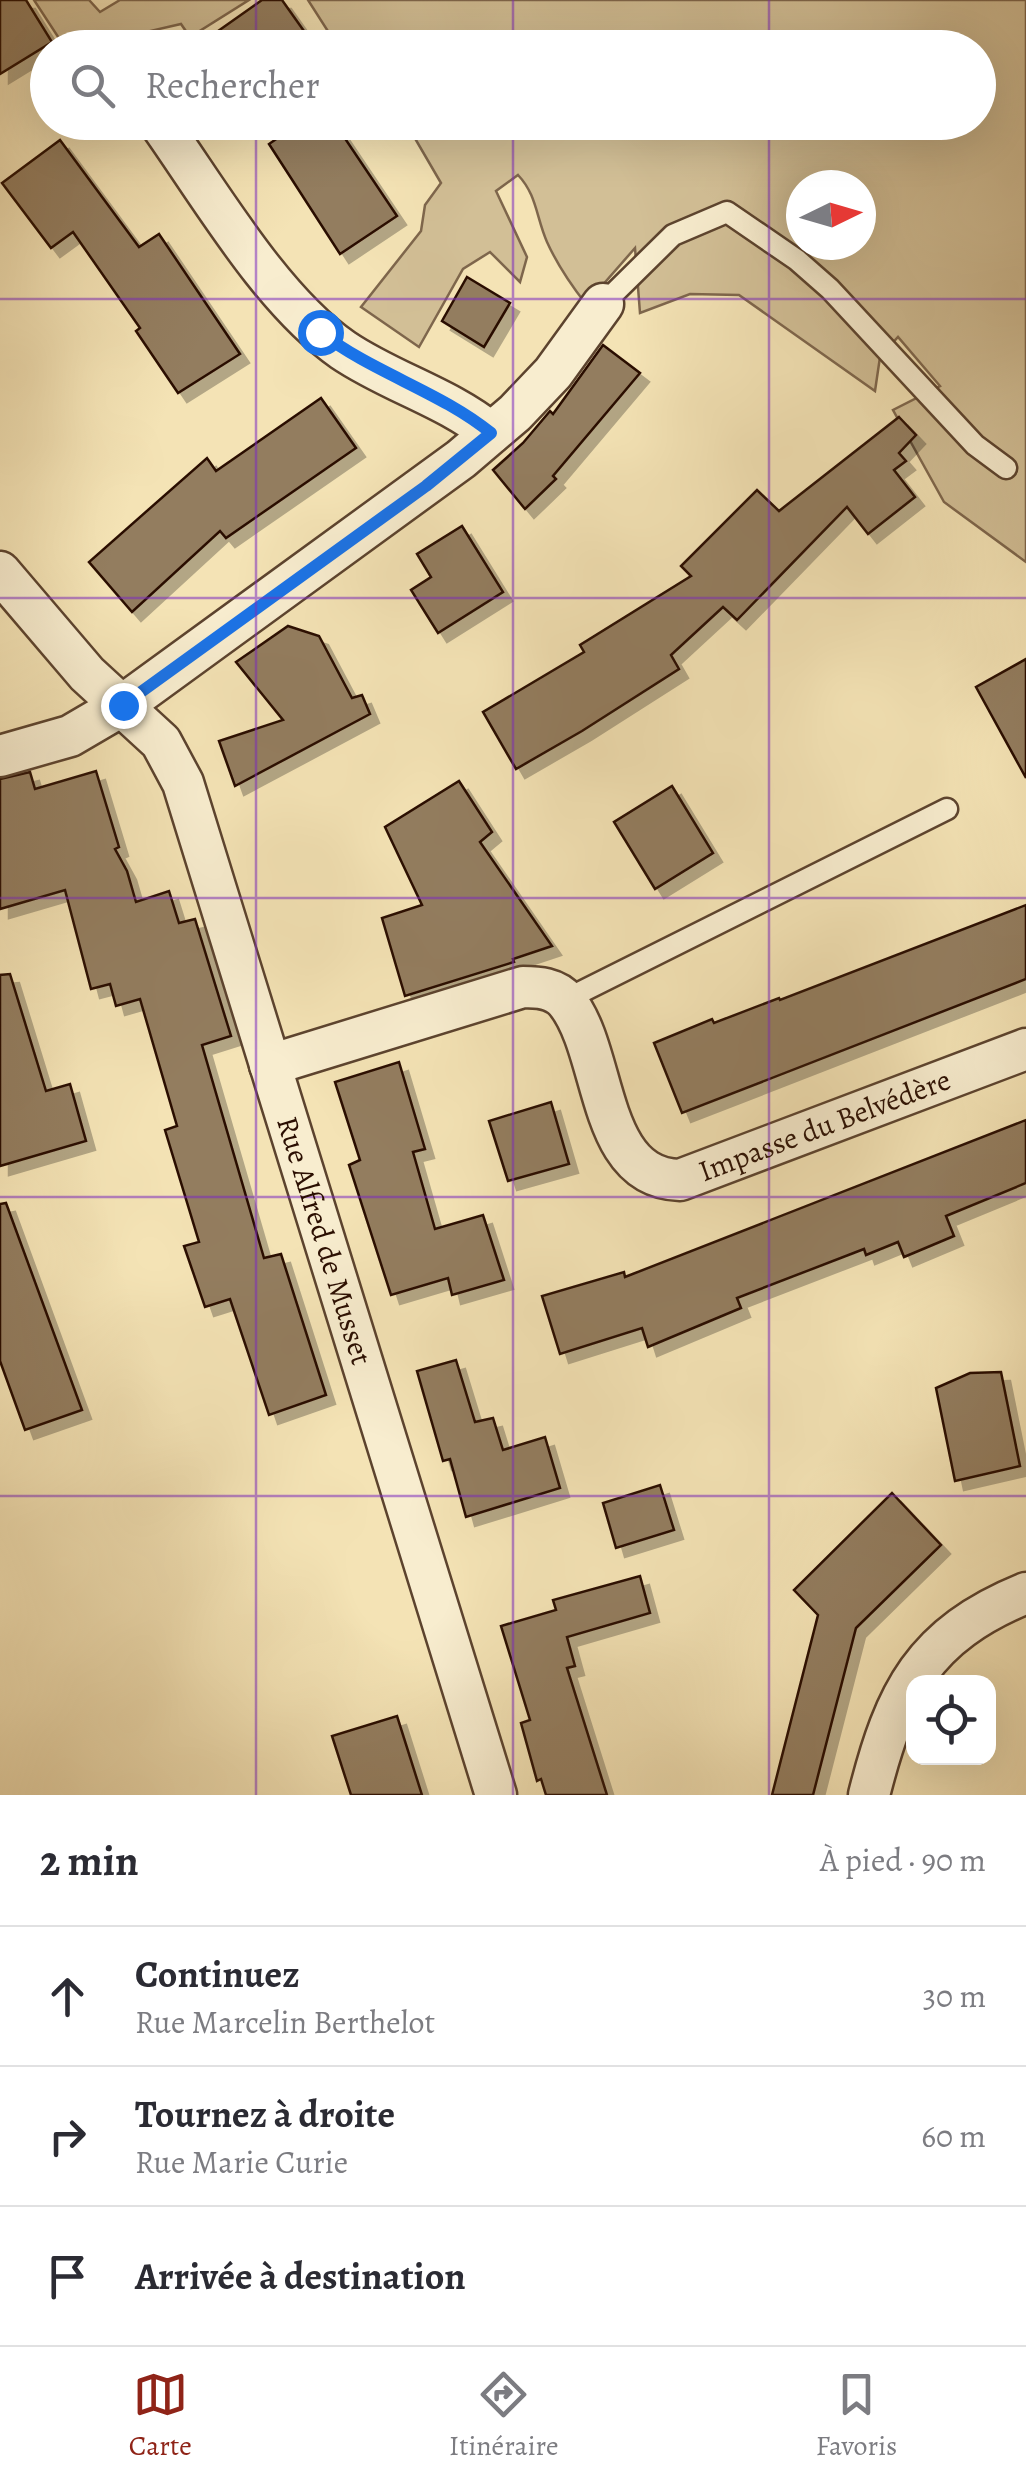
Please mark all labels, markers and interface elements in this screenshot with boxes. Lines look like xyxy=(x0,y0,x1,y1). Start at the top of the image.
search box xyxy=(30,30,996,140)
icon: search xyxy=(65,58,120,113)
text: Rechercher xyxy=(145,59,320,111)
north arrow xyxy=(786,170,876,260)
route start xyxy=(298,310,344,356)
route end xyxy=(101,683,147,729)
street label: Impasse du Belvédère xyxy=(693,1059,956,1191)
street label: Rue Alfred de Musset xyxy=(267,1111,382,1370)
map controls xyxy=(906,1675,996,1765)
button: locate xyxy=(906,1675,996,1765)
text: 2 min xyxy=(40,1832,139,1889)
text: À pied · 90 m xyxy=(820,1838,986,1882)
text: Continuez xyxy=(135,1948,300,2000)
icon: ahead xyxy=(40,1969,95,2024)
text: 30 m xyxy=(923,1974,986,2018)
text: Rue Marcelin Berthelot xyxy=(135,2000,435,2044)
text: Tournez à droite xyxy=(135,2088,395,2140)
icon: right xyxy=(40,2109,95,2164)
text: 60 m xyxy=(921,2114,986,2158)
text: Rue Marie Curie xyxy=(135,2140,348,2184)
icon: arrive xyxy=(40,2249,95,2304)
text: Arrivée à destination xyxy=(135,2250,466,2302)
tab: Carte xyxy=(129,2367,192,2465)
tab: Itinéraire xyxy=(449,2367,559,2465)
tab: Favoris xyxy=(816,2367,897,2465)

